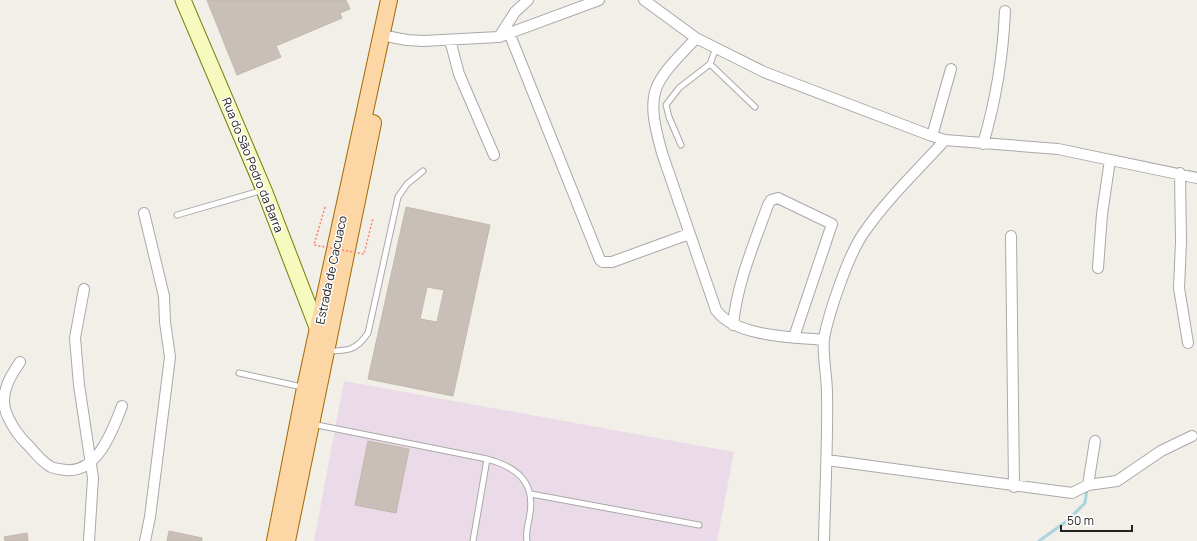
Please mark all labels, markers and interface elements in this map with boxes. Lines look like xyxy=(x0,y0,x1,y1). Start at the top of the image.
street label: Rua do São Pedro da Barra xyxy=(218,95,288,235)
street label: Estrada de Cacuaco xyxy=(311,214,351,326)
scale bar xyxy=(1061,507,1132,533)
text: 50 m xyxy=(1067,512,1094,529)

